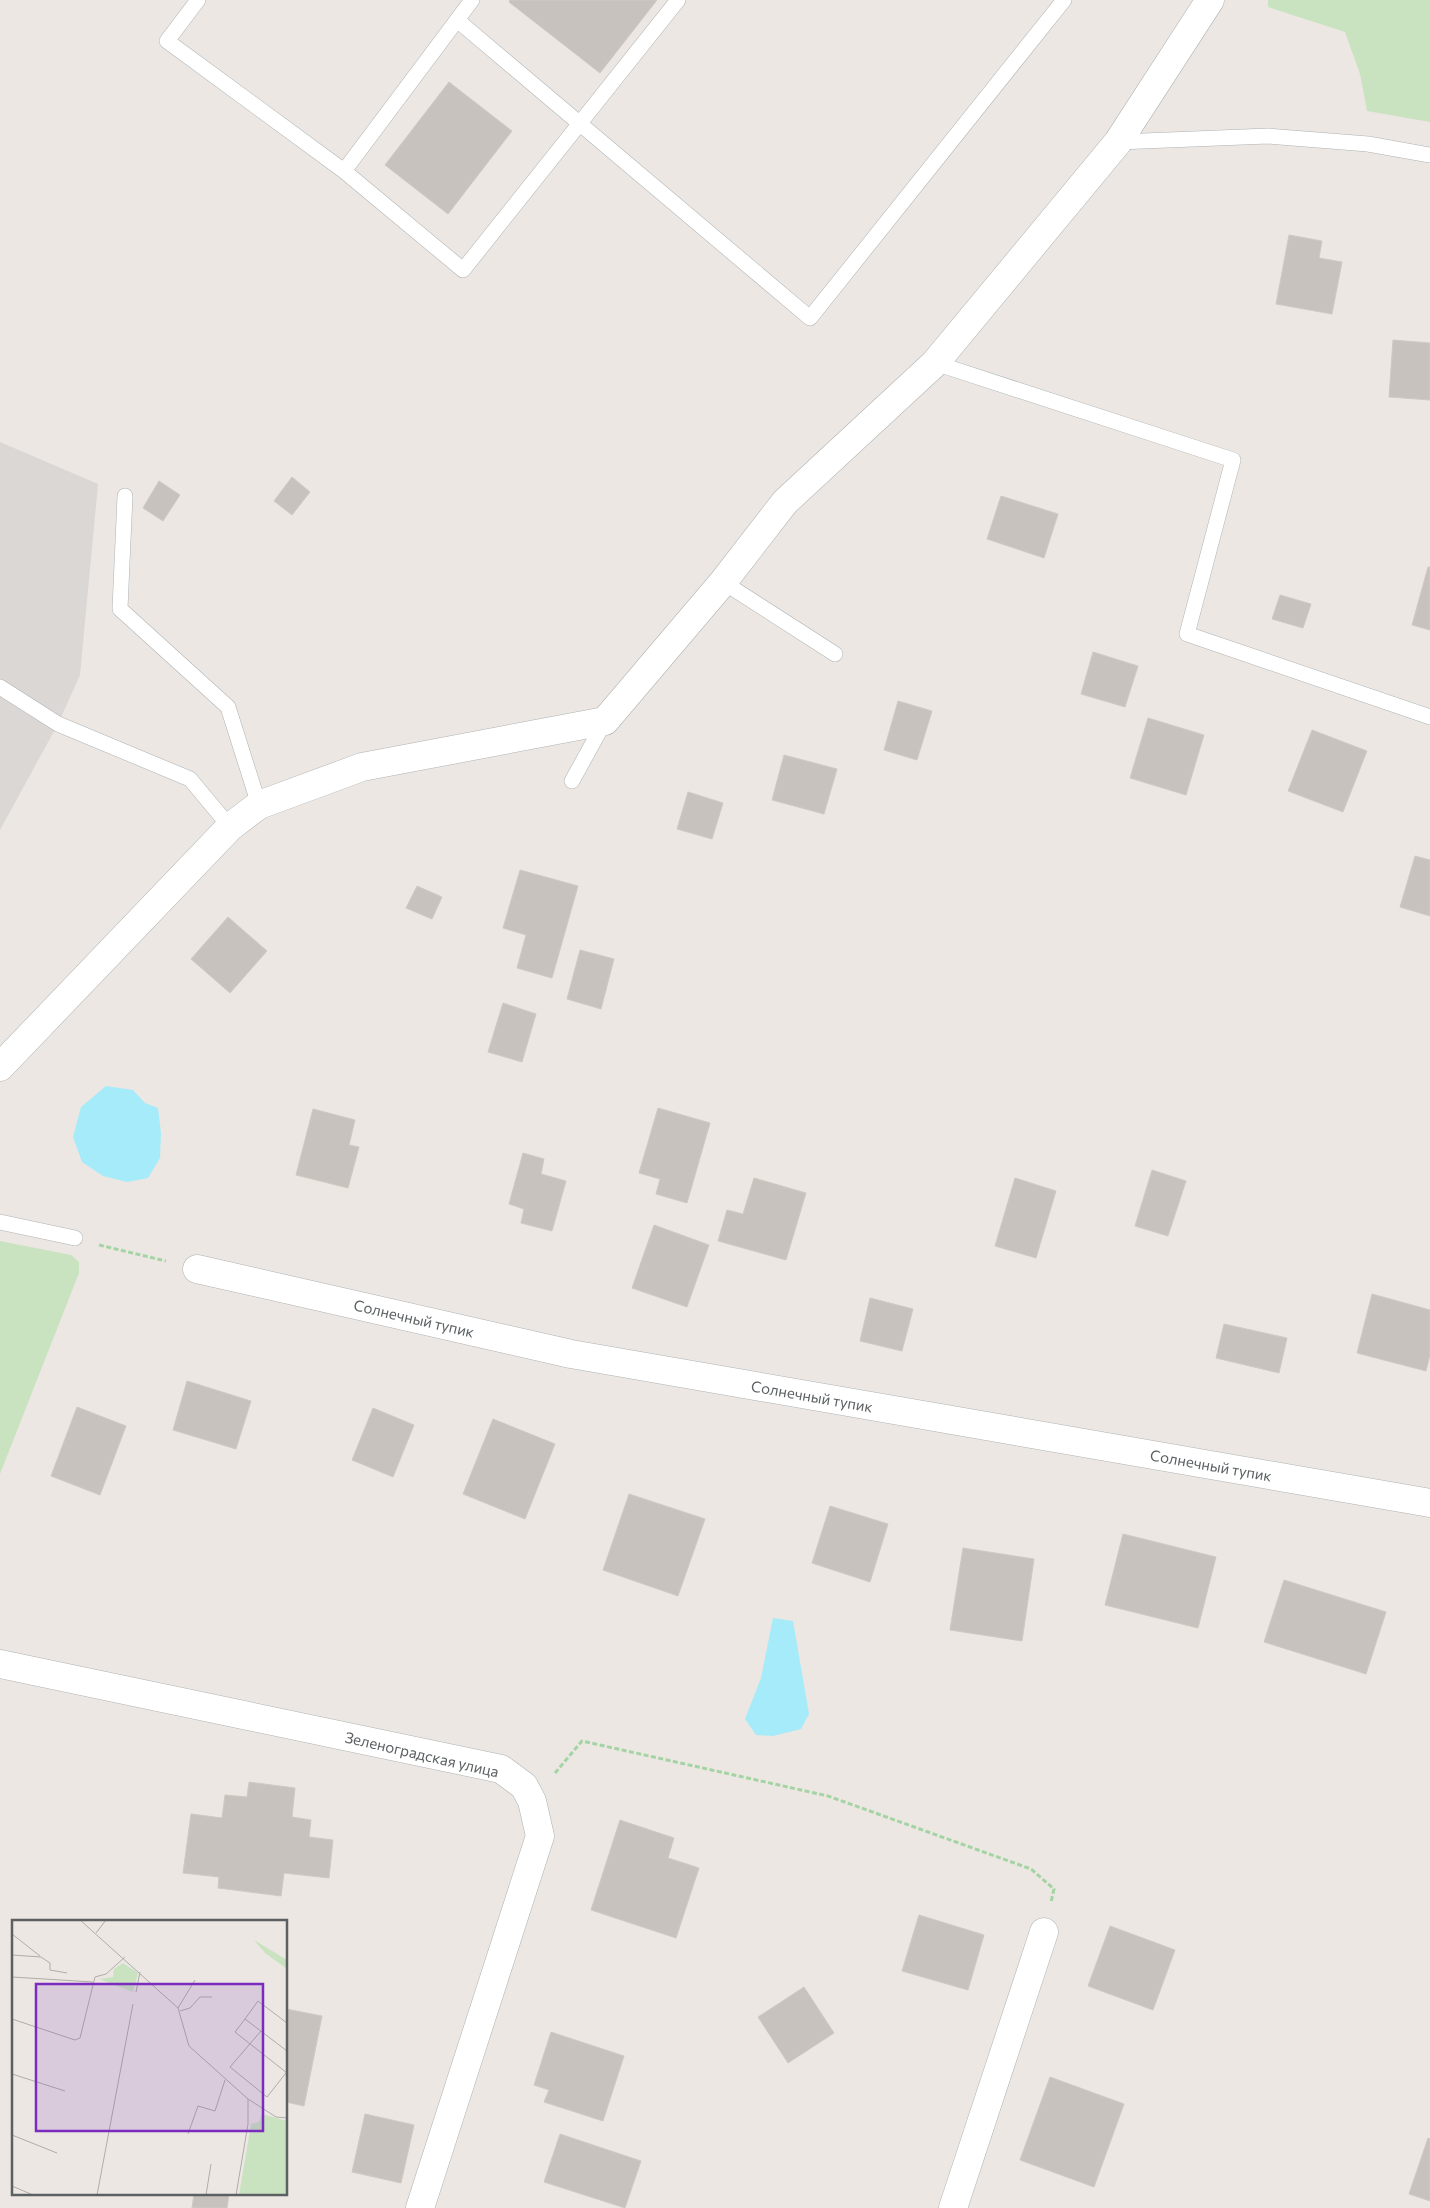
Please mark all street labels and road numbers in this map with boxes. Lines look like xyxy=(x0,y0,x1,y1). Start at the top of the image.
street label: Солнечный тупик xyxy=(352,1295,476,1341)
street label: Солнечный тупик xyxy=(750,1376,874,1416)
street label: Солнечный тупик xyxy=(1149,1445,1273,1485)
street label: Зеленоградская улица xyxy=(343,1728,501,1780)

